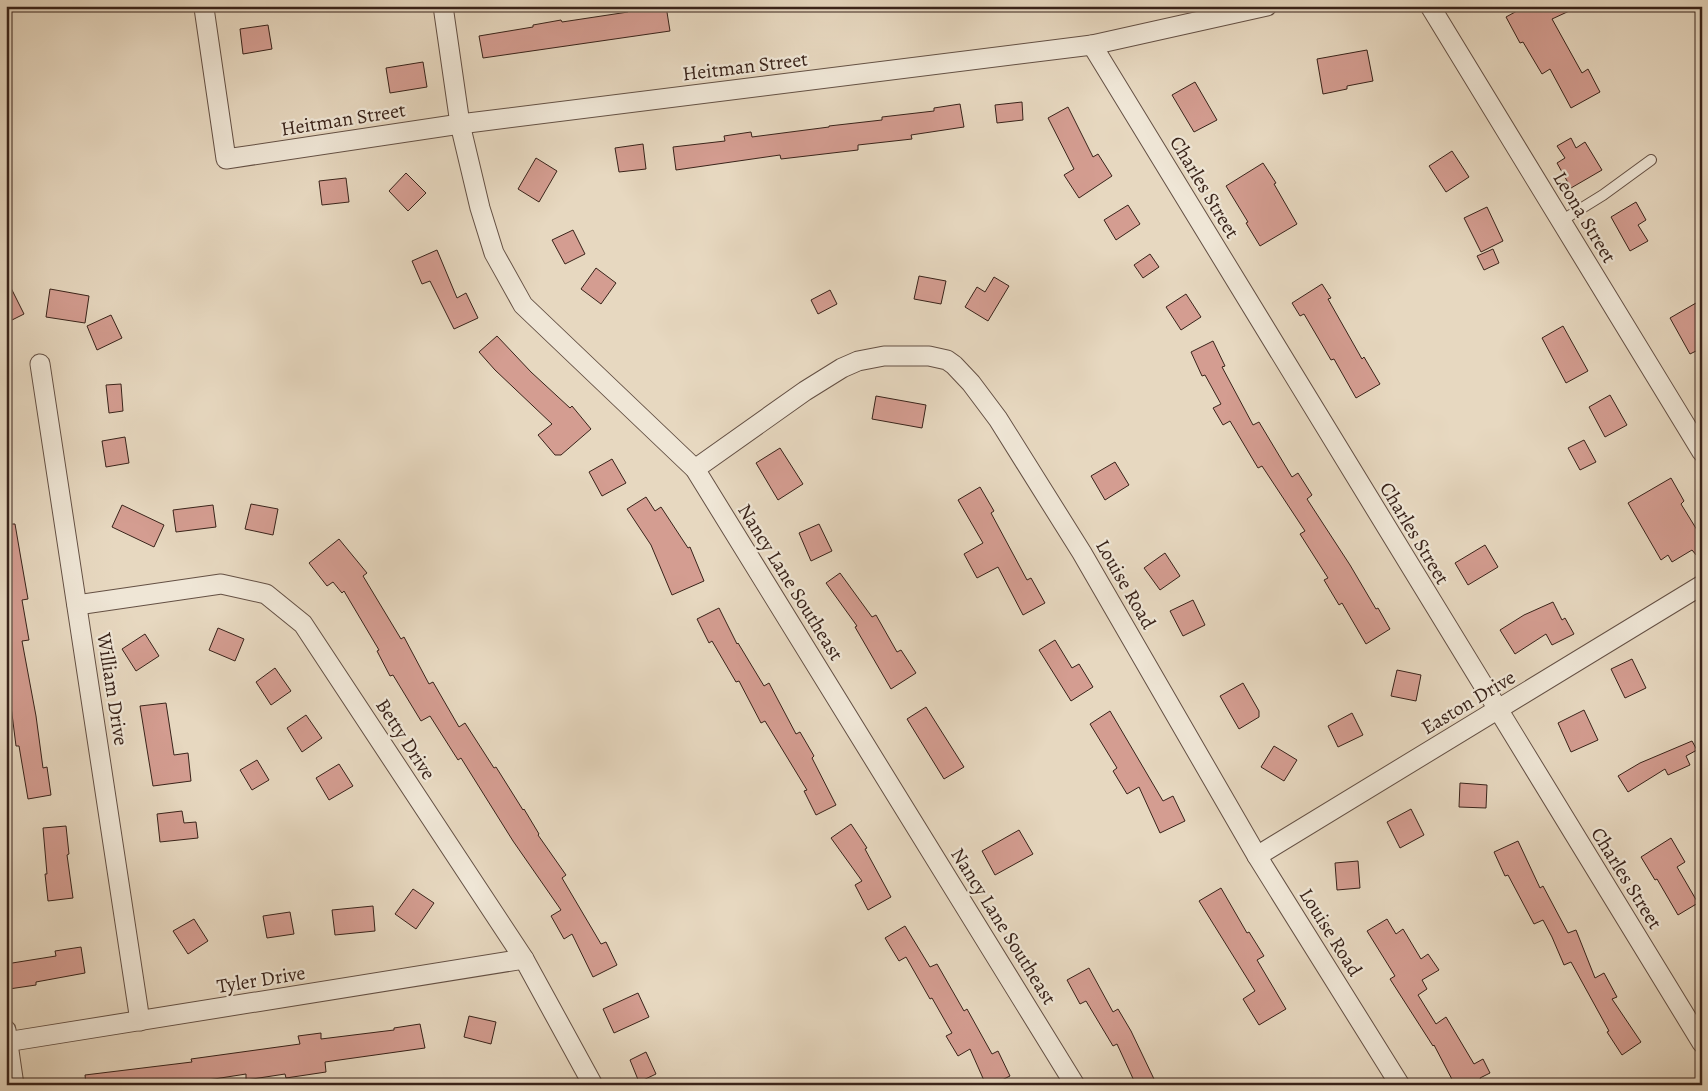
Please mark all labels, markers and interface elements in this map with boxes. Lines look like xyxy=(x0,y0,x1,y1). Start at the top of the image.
street label: Heitman Street xyxy=(681,45,810,88)
street label: Heitman Street xyxy=(279,96,408,143)
street label: Charles Street xyxy=(1163,131,1246,244)
street label: Leona Street xyxy=(1547,166,1623,268)
street label: Charles Street xyxy=(1373,477,1456,590)
street label: Nancy Lane Southeast xyxy=(731,499,850,666)
street label: Louise Road xyxy=(1089,535,1162,634)
street label: William Drive xyxy=(90,630,135,747)
street label: Easton Drive xyxy=(1416,664,1520,741)
street label: Betty Drive xyxy=(369,693,442,785)
street label: Charles Street xyxy=(1585,822,1669,935)
street label: Nancy Lane Southeast xyxy=(944,843,1063,1010)
street label: Louise Road xyxy=(1293,883,1368,982)
street label: Tyler Drive xyxy=(215,959,307,1000)

